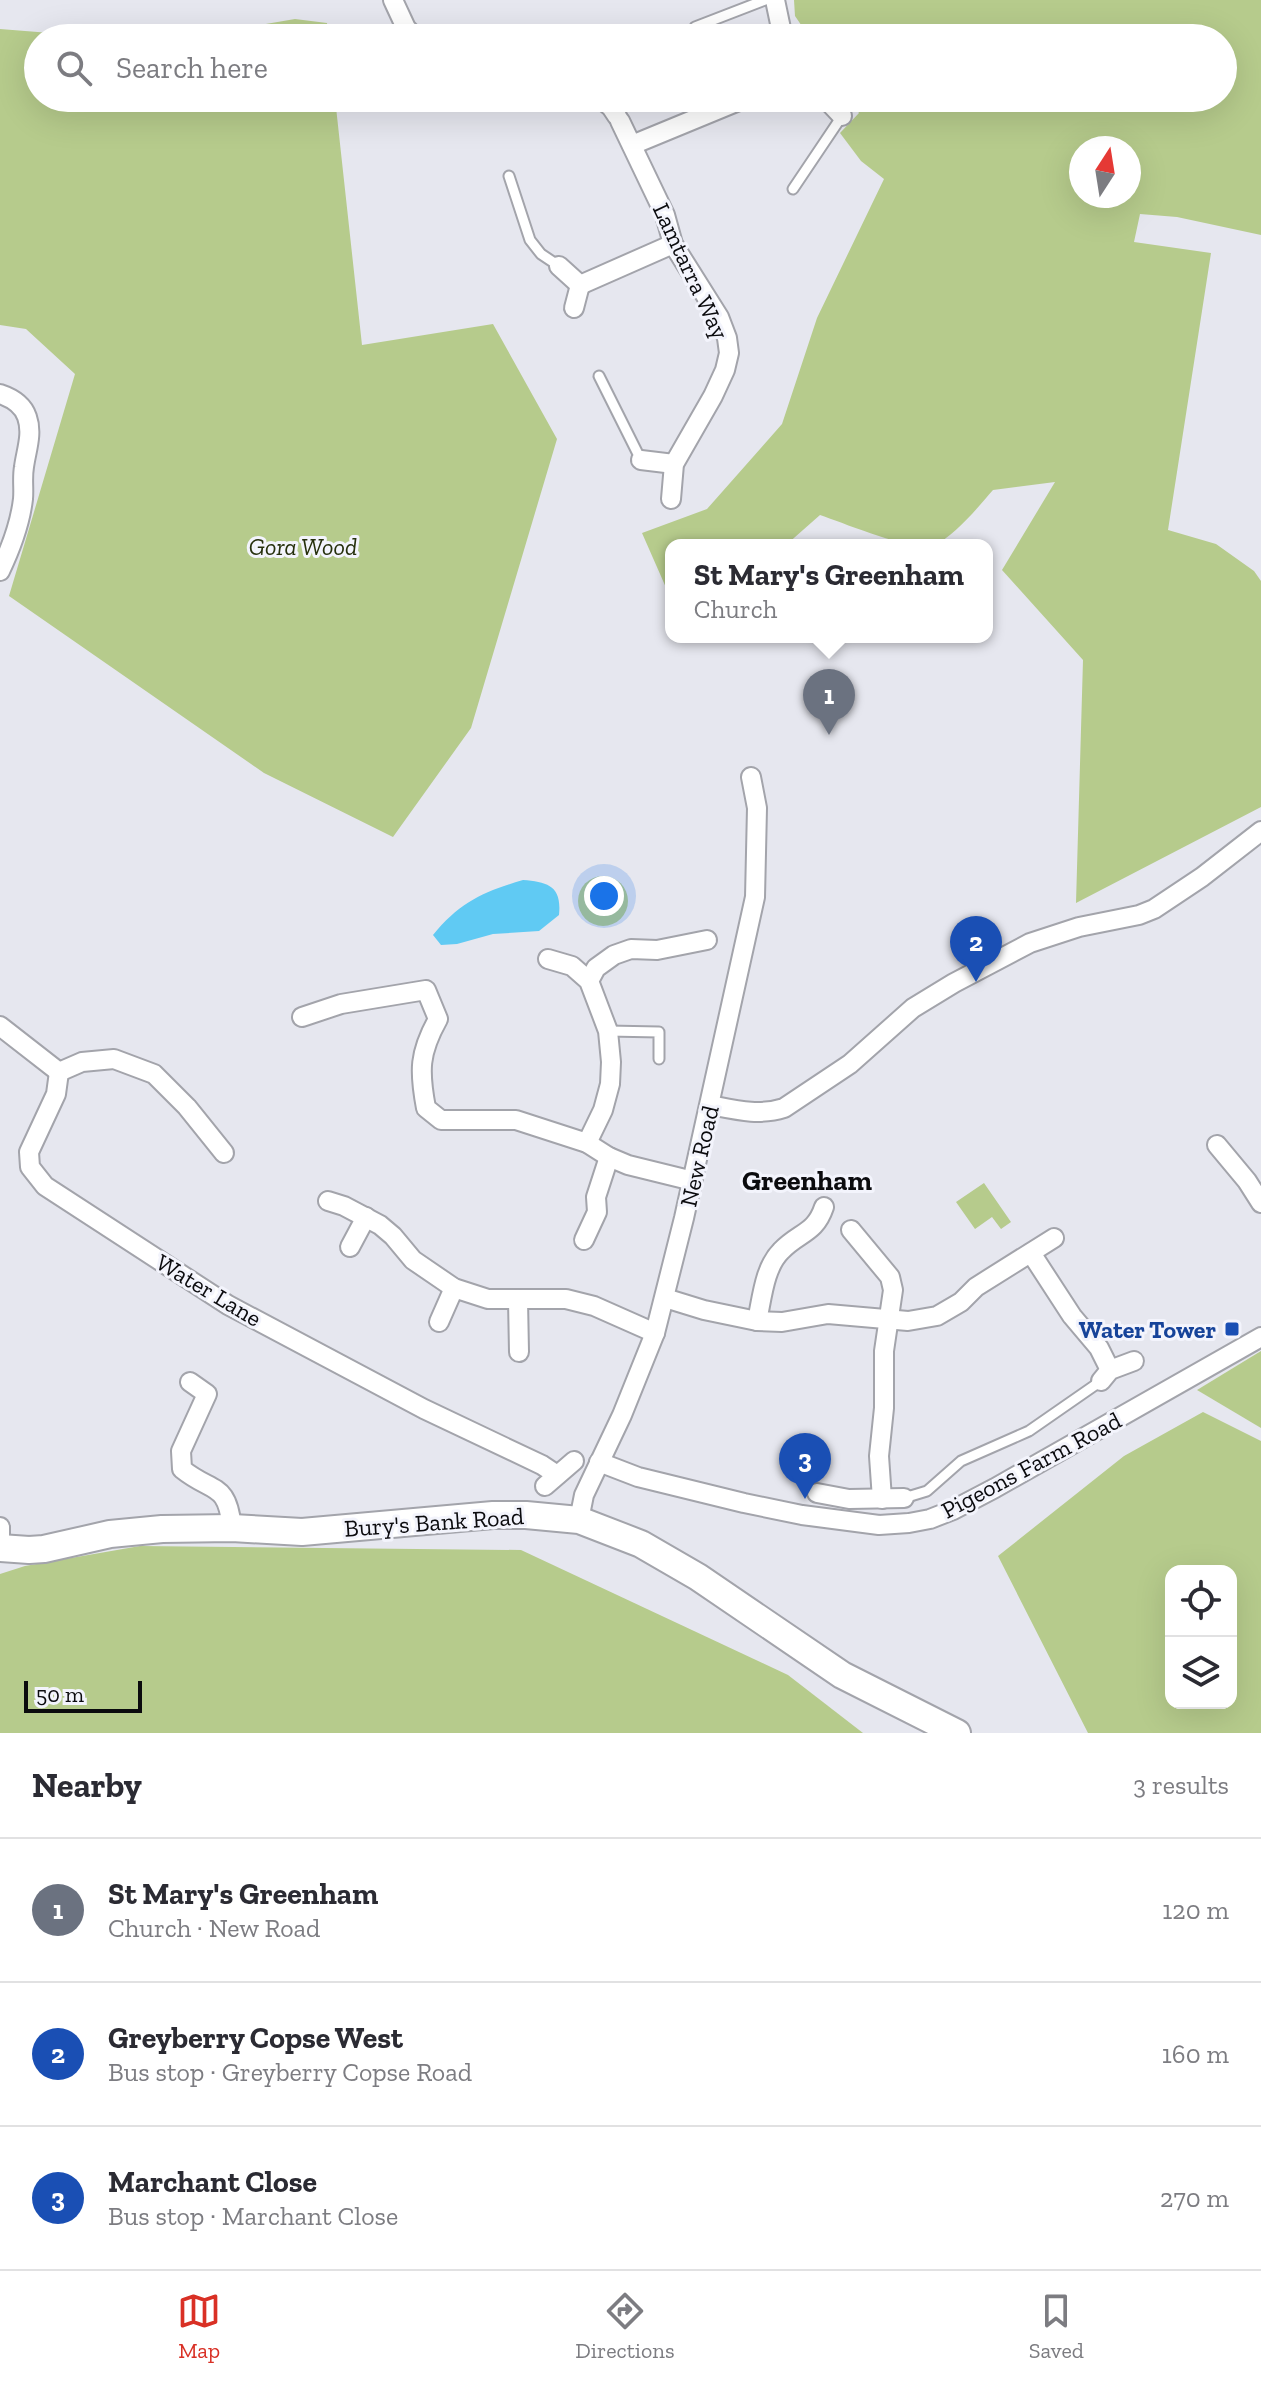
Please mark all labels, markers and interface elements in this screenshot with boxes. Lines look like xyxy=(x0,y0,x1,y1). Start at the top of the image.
search box xyxy=(24,24,1237,112)
icon: search xyxy=(52,46,96,90)
text: Search here xyxy=(116,50,268,86)
north arrow xyxy=(1069,136,1141,208)
street label: Lamtarra Way xyxy=(647,198,736,344)
park label: Gora Wood xyxy=(249,532,357,561)
popup xyxy=(665,539,993,643)
text: St Mary's Greenham xyxy=(694,557,964,593)
text: Church xyxy=(694,593,777,625)
pin: 1 xyxy=(803,669,855,735)
your location xyxy=(584,876,624,916)
pin: 2 xyxy=(950,916,1002,982)
street label: New Road xyxy=(673,1102,725,1210)
district label: Greenham xyxy=(742,1164,873,1197)
street label: Water Lane xyxy=(151,1247,267,1333)
place label: Water Tower xyxy=(1079,1315,1216,1344)
marker: Water Tower xyxy=(1223,1320,1241,1338)
street label: Pigeons Farm Road xyxy=(936,1405,1126,1525)
pin: 3 xyxy=(779,1433,831,1499)
street label: Bury's Bank Road xyxy=(343,1501,525,1543)
map controls xyxy=(1165,1565,1237,1709)
button: locate xyxy=(1165,1565,1237,1637)
button: layers xyxy=(1165,1637,1237,1709)
scale bar xyxy=(24,1677,142,1713)
text: 50 m xyxy=(36,1681,84,1708)
text: Nearby xyxy=(32,1765,142,1806)
text: 3 results xyxy=(1133,1769,1229,1801)
text: St Mary's Greenham xyxy=(108,1876,378,1912)
text: 1 xyxy=(53,1894,63,1926)
text: 120 m xyxy=(1162,1894,1229,1926)
text: Church · New Road xyxy=(108,1912,320,1944)
text: Greyberry Copse West xyxy=(108,2020,403,2056)
text: 2 xyxy=(51,2038,65,2070)
text: 160 m xyxy=(1162,2038,1229,2070)
text: Bus stop · Greyberry Copse Road xyxy=(108,2056,472,2088)
text: Marchant Close xyxy=(108,2164,317,2200)
text: 3 xyxy=(51,2182,65,2214)
text: 270 m xyxy=(1160,2182,1229,2214)
text: Bus stop · Marchant Close xyxy=(108,2200,398,2232)
tab: Map xyxy=(177,2289,221,2364)
tab: Directions xyxy=(575,2289,675,2364)
tab: Saved xyxy=(1029,2289,1084,2364)

